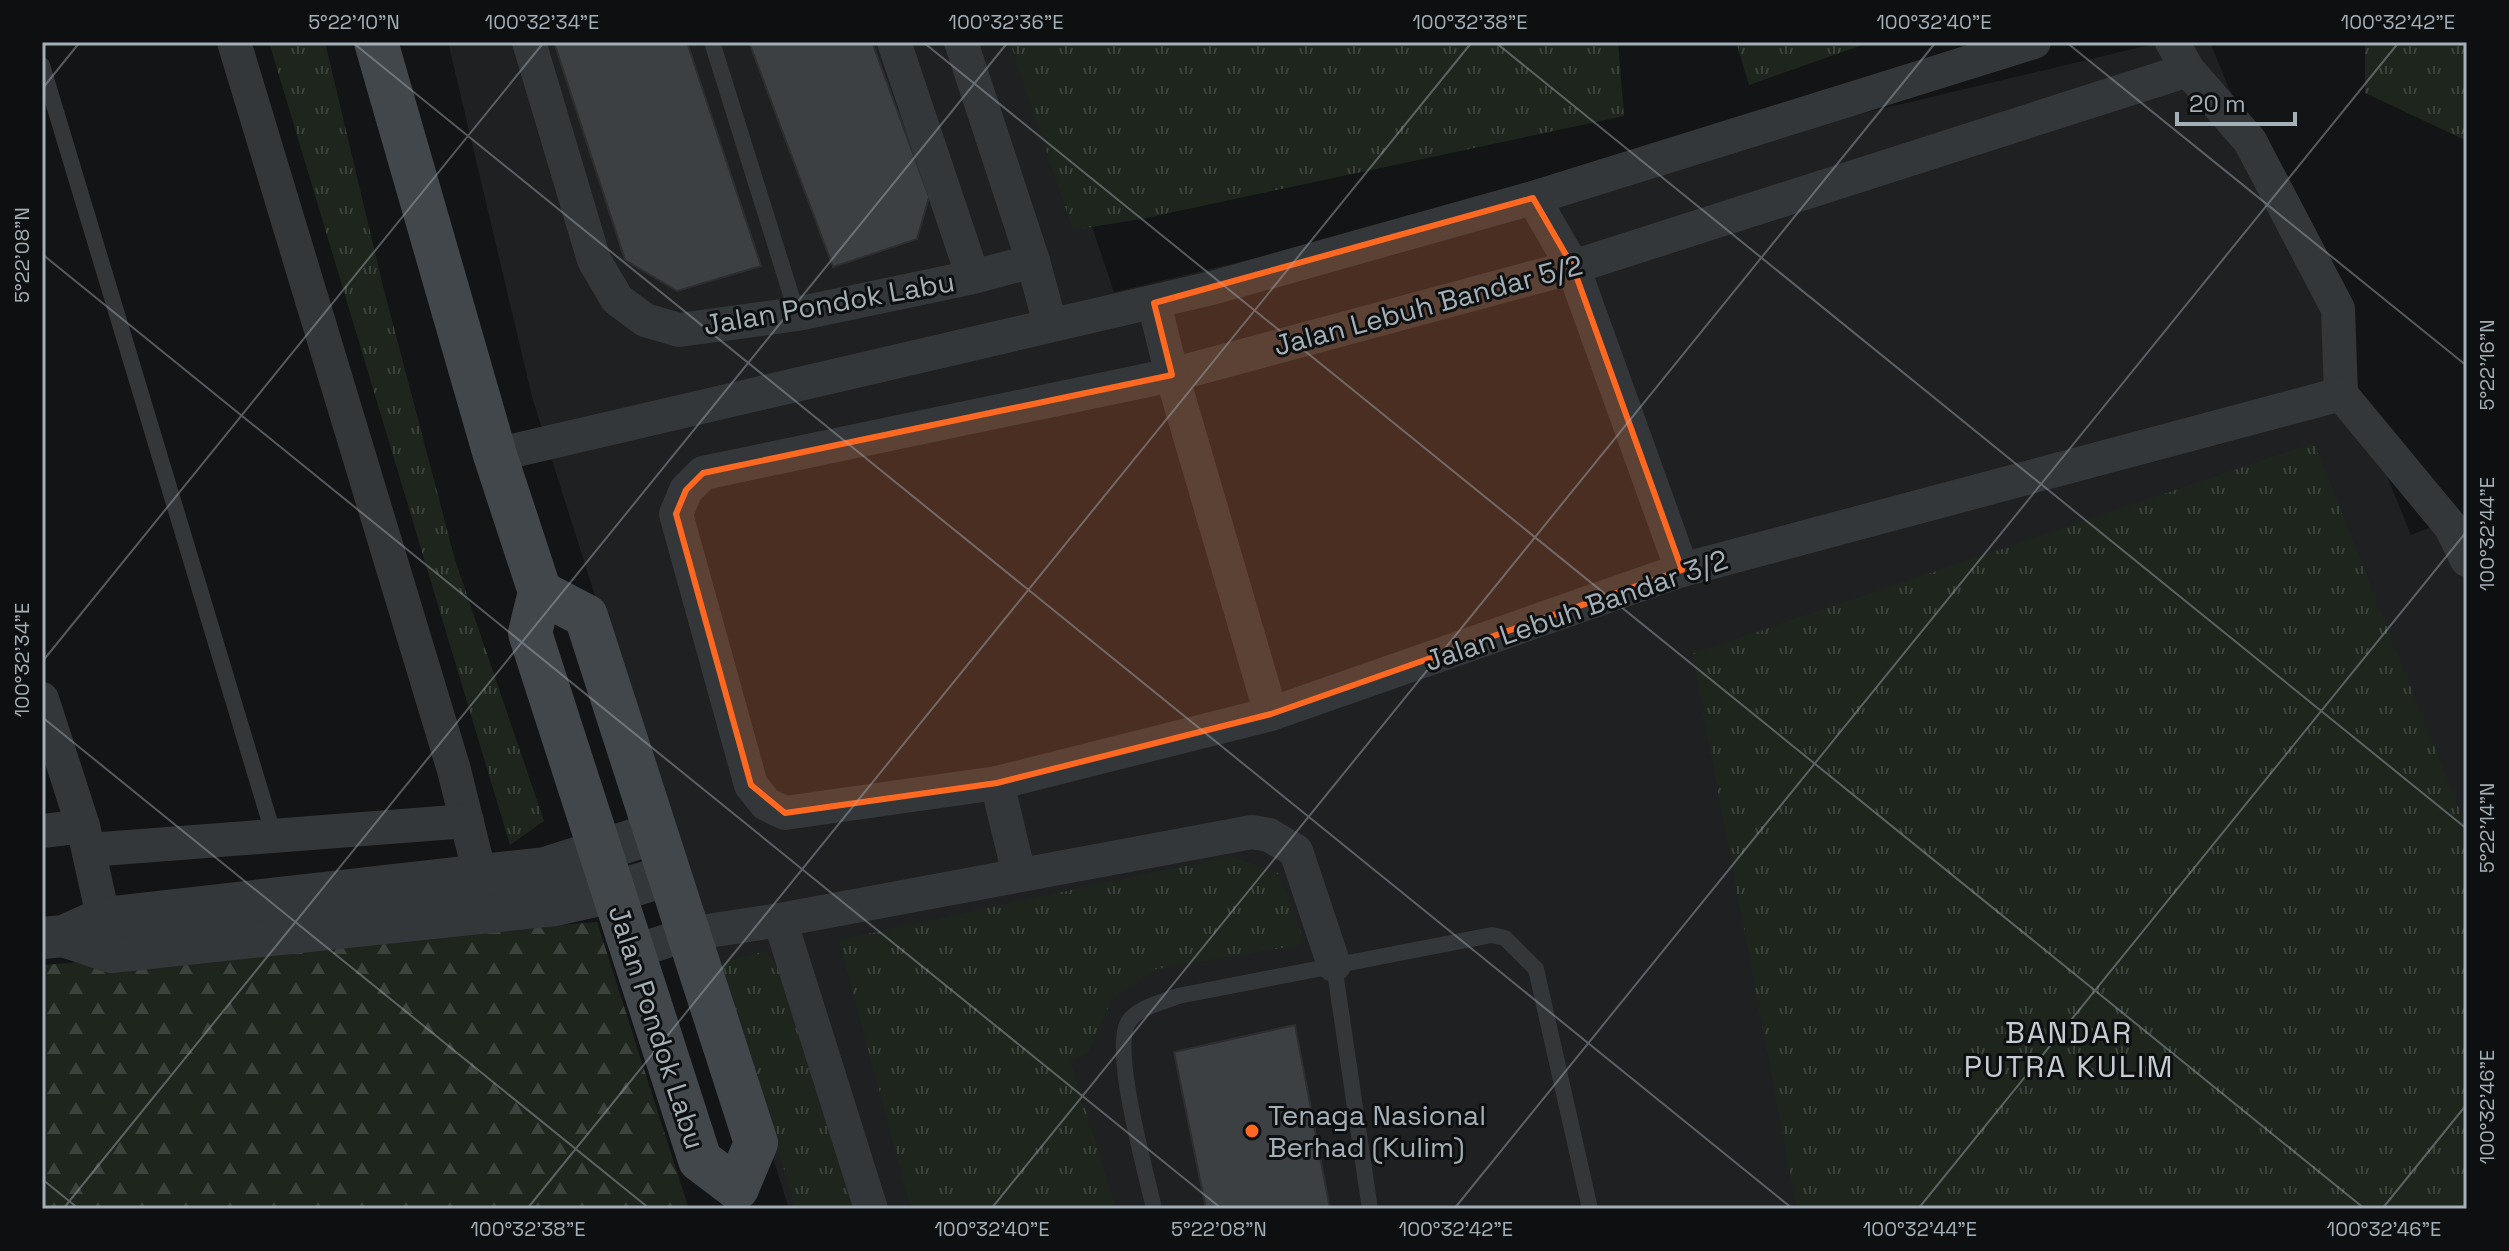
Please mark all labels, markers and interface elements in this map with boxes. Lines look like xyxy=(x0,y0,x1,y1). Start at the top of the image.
text: 5°22'10"N xyxy=(308,9,400,35)
text: 100°32'34"E xyxy=(485,9,599,35)
text: 100°32'36"E xyxy=(949,9,1063,35)
text: 100°32'38"E xyxy=(1412,9,1528,35)
text: 100°32'40"E xyxy=(1876,9,1992,35)
text: 100°32'42"E xyxy=(2341,9,2455,35)
scale bar xyxy=(2177,76,2295,126)
text: 20 m xyxy=(2189,88,2246,119)
text: 5°22'08"N xyxy=(9,207,35,303)
street label: Jalan Lebuh Bandar 5/2 xyxy=(1270,246,1586,364)
street label: Jalan Pondok Labu xyxy=(701,263,957,343)
text: 5°22'16"N xyxy=(2474,319,2500,411)
text: 100°32'44"E xyxy=(2474,477,2500,591)
street label: Jalan Lebuh Bandar 3/2 xyxy=(1420,541,1732,679)
text: 100°32'34"E xyxy=(9,603,35,717)
text: 5°22'14"N xyxy=(2474,783,2500,873)
street label: Jalan Pondok Labu xyxy=(601,900,713,1154)
district label: BANDAR PUTRA KULIM xyxy=(1964,1013,2174,1086)
text: 100°32'46"E xyxy=(2474,1050,2500,1164)
place label: Tenaga Nasional Berhad (Kulim) xyxy=(1268,1097,1486,1165)
marker: Tenaga Nasional Berhad (Kulim) xyxy=(1243,1122,1261,1140)
text: 100°32'38"E xyxy=(470,1216,586,1242)
text: 100°32'40"E xyxy=(934,1216,1050,1242)
text: 5°22'08"N xyxy=(1171,1216,1267,1242)
text: 100°32'42"E xyxy=(1399,1216,1513,1242)
text: 100°32'44"E xyxy=(1863,1216,1977,1242)
text: 100°32'46"E xyxy=(2327,1216,2441,1242)

